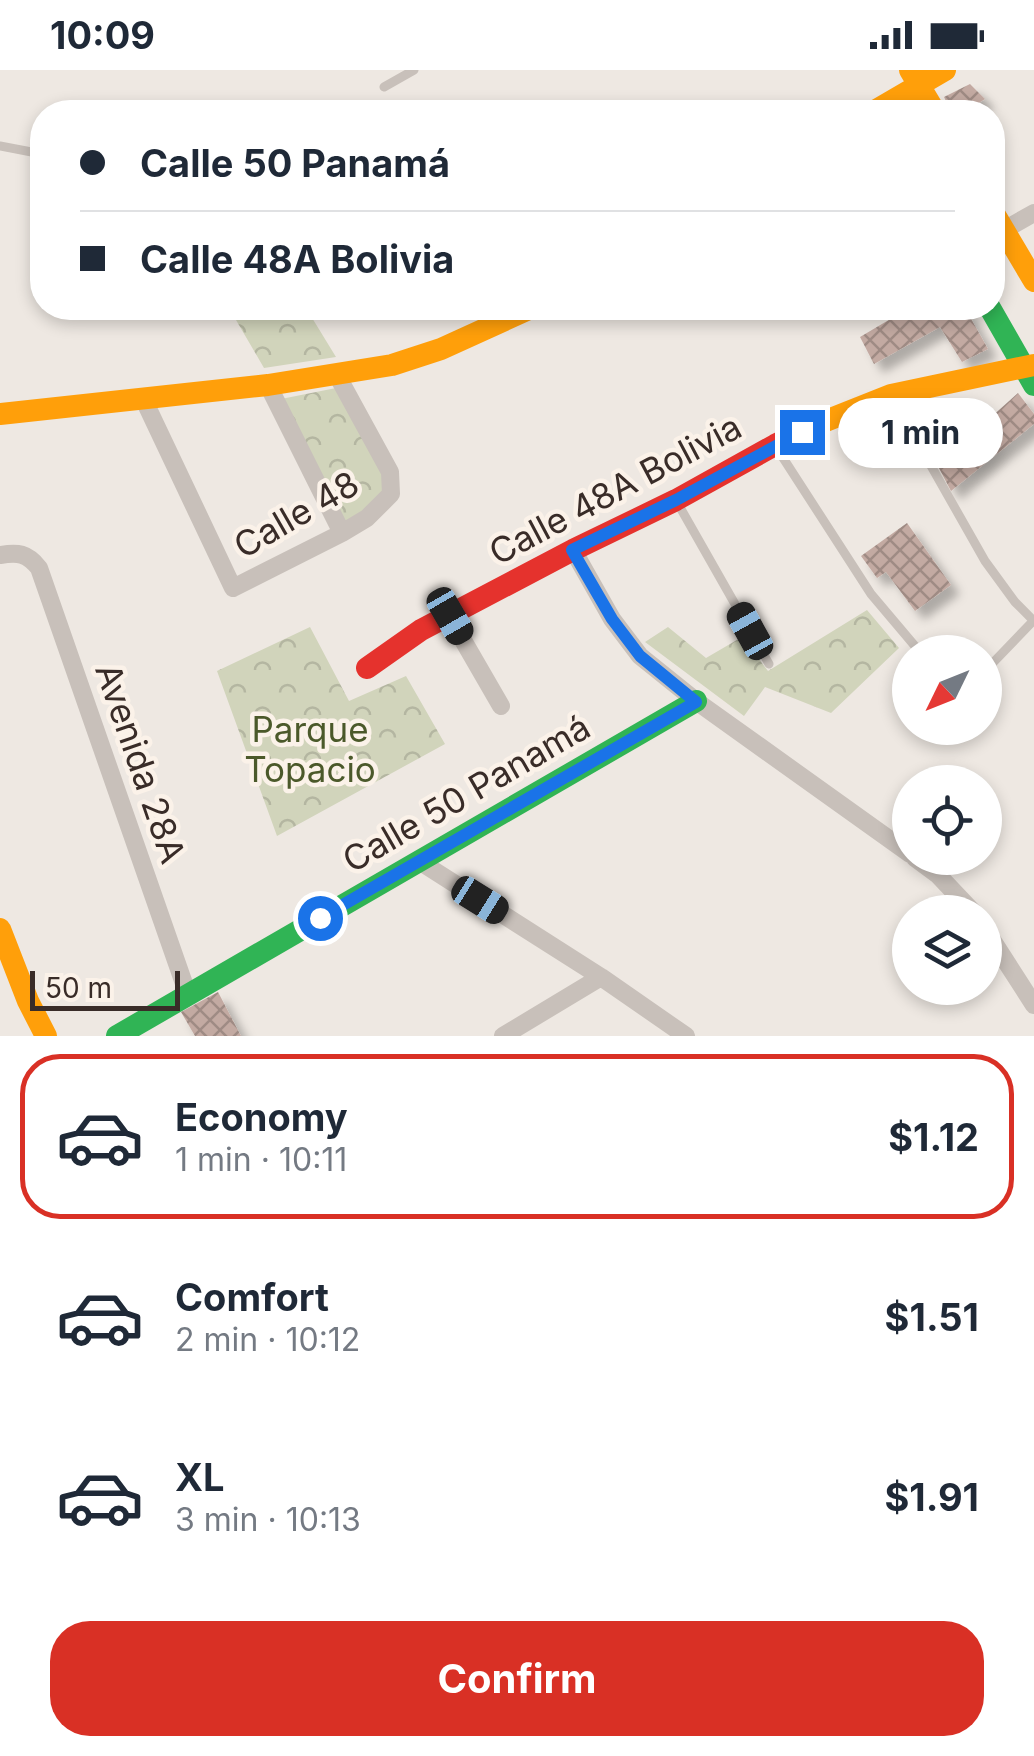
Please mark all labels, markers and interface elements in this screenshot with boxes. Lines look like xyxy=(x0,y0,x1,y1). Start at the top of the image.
text: 10:09 xyxy=(50,12,155,58)
text: Calle 50 Panamá xyxy=(140,140,450,186)
text: Calle 48A Bolivia xyxy=(140,236,454,282)
callout: 1 min xyxy=(837,397,1002,467)
street label: Calle 48A Bolivia xyxy=(482,405,748,573)
route end xyxy=(780,410,825,455)
text: 1 min xyxy=(881,413,960,452)
street label: Calle 48 xyxy=(226,462,366,566)
car xyxy=(422,583,478,649)
car xyxy=(722,597,778,665)
north arrow xyxy=(892,635,1002,745)
map controls xyxy=(892,635,1002,1005)
street label: Avenida 28A xyxy=(87,658,195,868)
street label: Calle 50 Panamá xyxy=(335,705,597,881)
park label: Parque Topacio xyxy=(244,708,376,790)
button: locate xyxy=(892,765,1002,875)
car xyxy=(447,871,513,929)
button: layers xyxy=(892,895,1002,1005)
route start xyxy=(298,896,343,941)
scale bar xyxy=(30,966,180,1010)
text: 50 m xyxy=(45,971,112,1005)
icon: car xyxy=(55,1092,145,1182)
text: Economy xyxy=(175,1094,348,1140)
text: $1.12 xyxy=(888,1114,979,1160)
text: 1 min · 10:11 xyxy=(175,1140,347,1179)
icon: car xyxy=(55,1272,145,1362)
text: Comfort xyxy=(175,1274,329,1320)
text: $1.51 xyxy=(885,1294,979,1340)
text: 2 min · 10:12 xyxy=(175,1320,360,1359)
icon: car xyxy=(55,1452,145,1542)
text: XL xyxy=(175,1454,225,1500)
text: $1.91 xyxy=(884,1474,979,1520)
text: 3 min · 10:13 xyxy=(175,1500,361,1539)
button: Confirm xyxy=(50,1621,984,1736)

